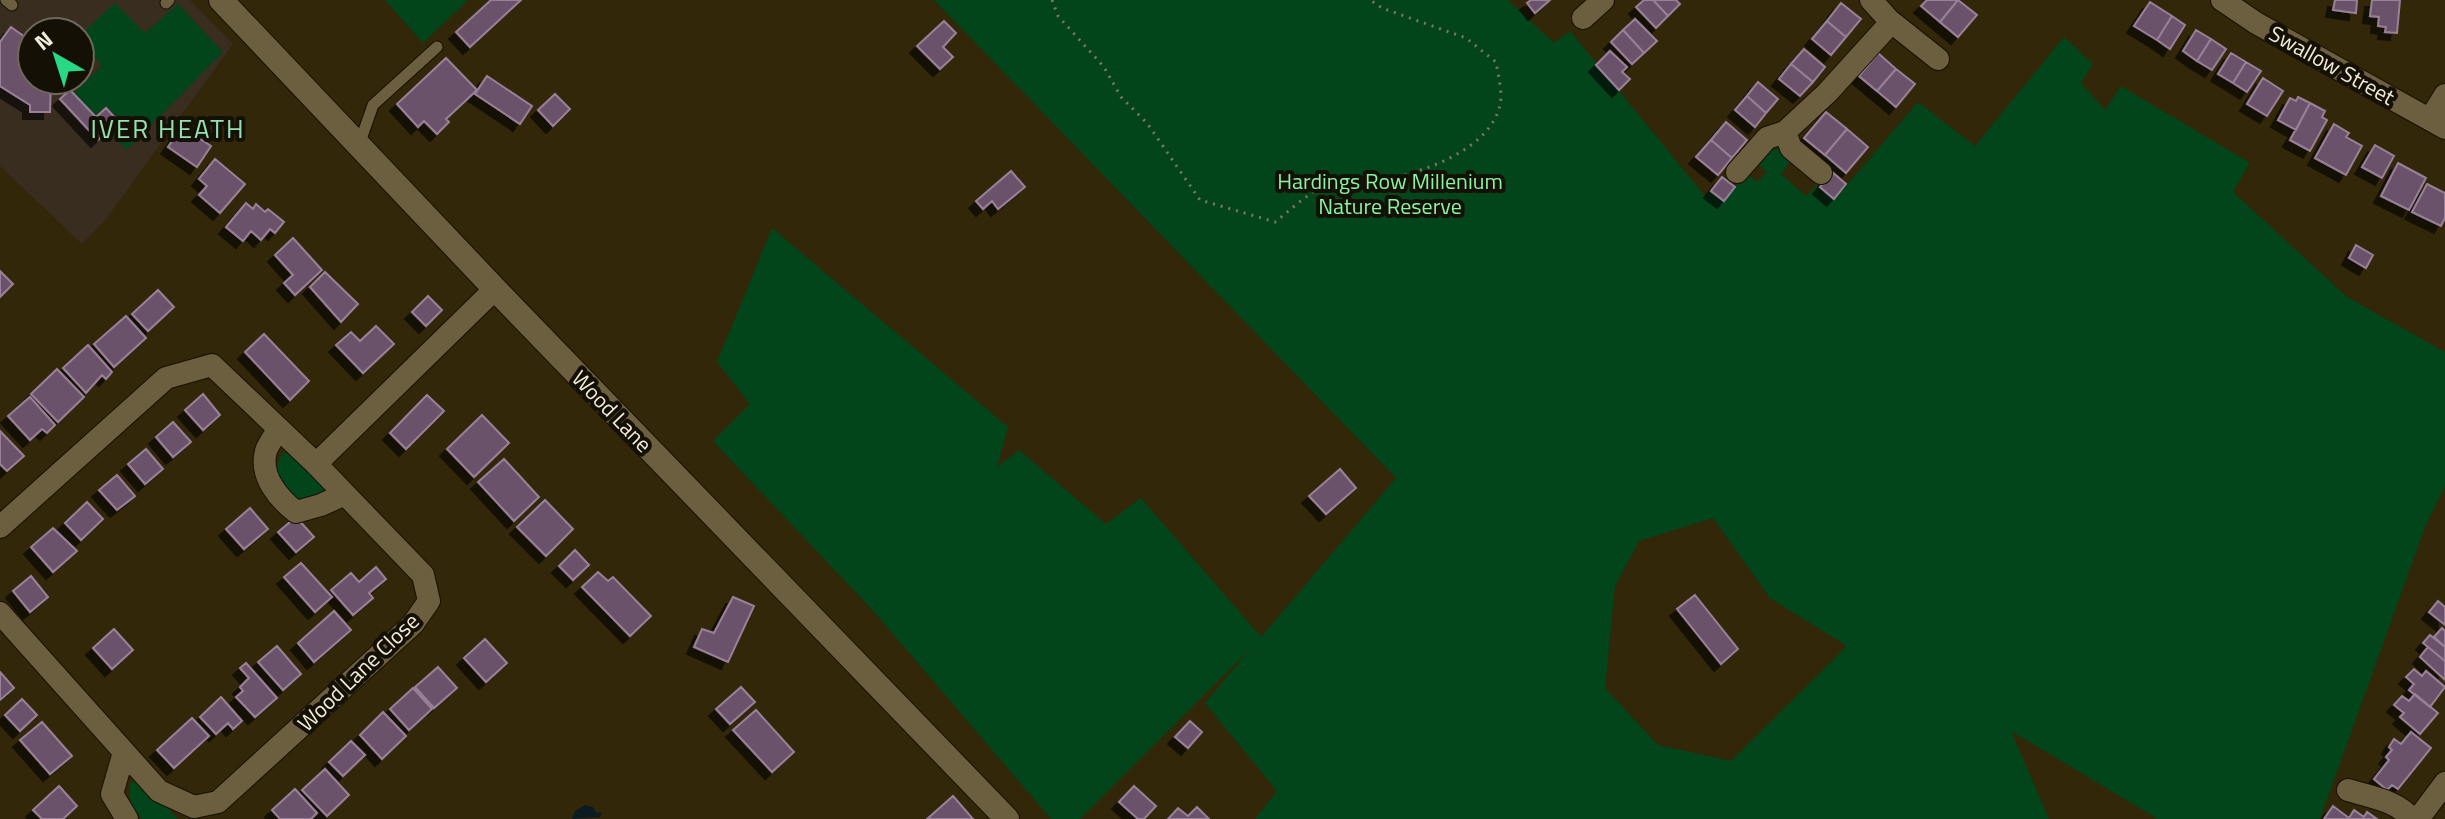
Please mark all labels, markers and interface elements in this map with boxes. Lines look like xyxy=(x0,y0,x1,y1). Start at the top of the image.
north arrow xyxy=(16,16,96,96)
street label: Swallow Street xyxy=(2263,16,2401,114)
text: N xyxy=(27,22,60,58)
district label: IVER HEATH xyxy=(90,109,246,148)
park label: Hardings Row Millenium Nature Reserve xyxy=(1277,164,1503,223)
street label: Wood Lane xyxy=(564,362,660,460)
street label: Wood Lane Close xyxy=(289,605,427,739)

